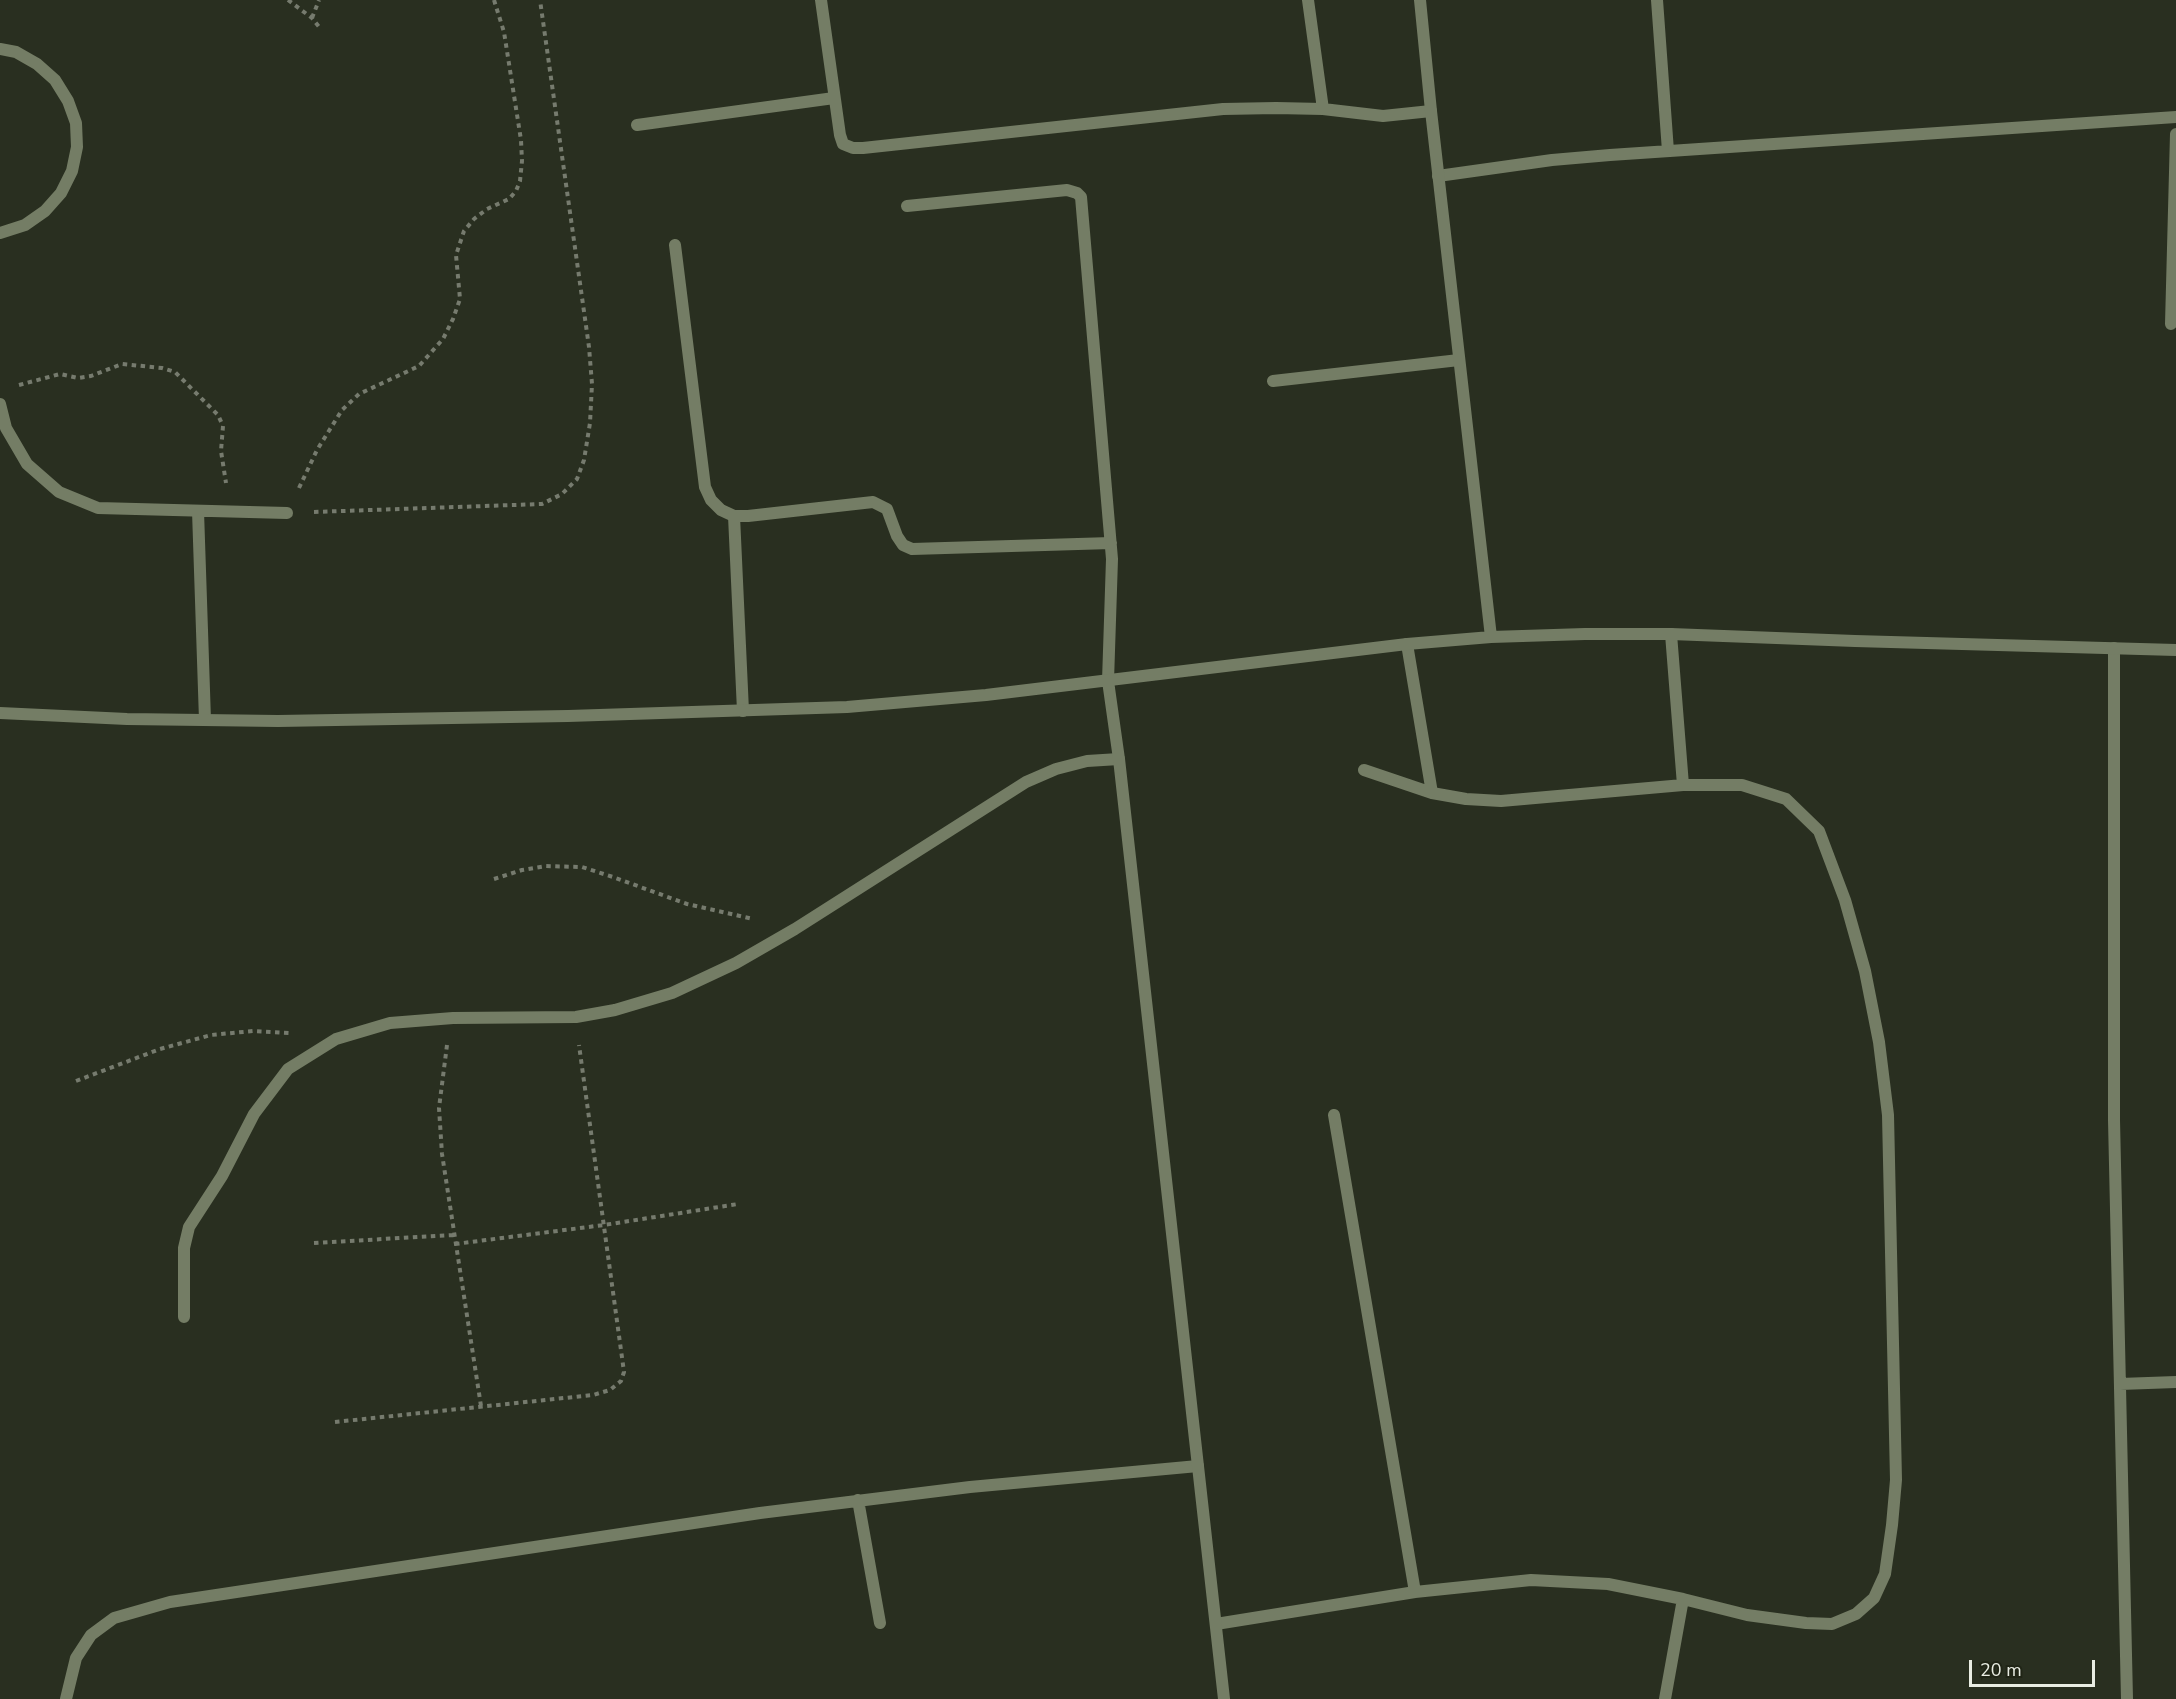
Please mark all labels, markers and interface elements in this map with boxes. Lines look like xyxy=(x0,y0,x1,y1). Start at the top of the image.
scale bar xyxy=(1972,1648,2098,1686)
text: 20 m xyxy=(1980,1658,2022,1682)

